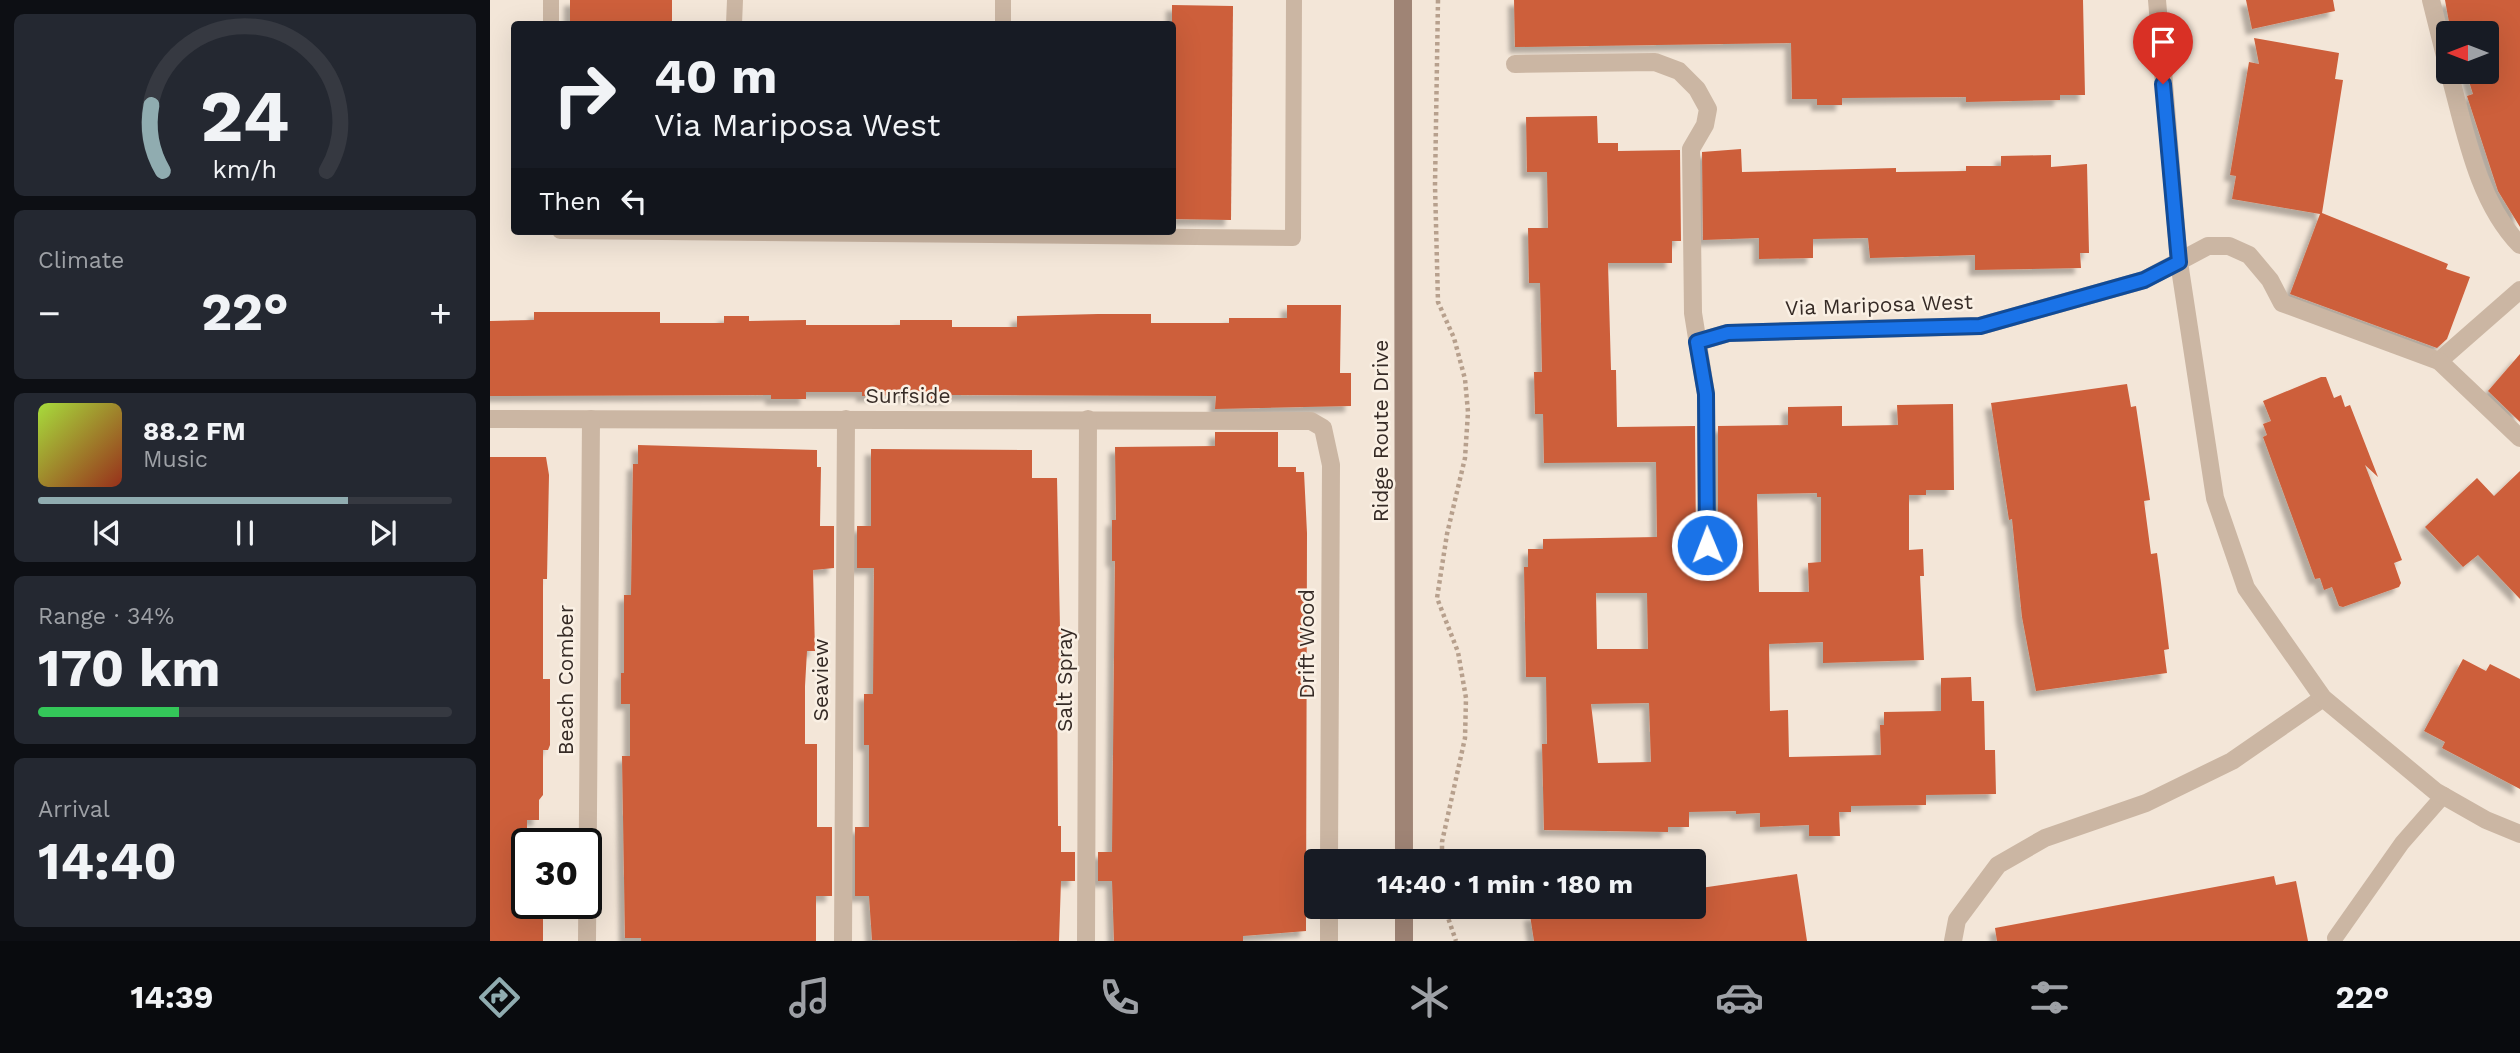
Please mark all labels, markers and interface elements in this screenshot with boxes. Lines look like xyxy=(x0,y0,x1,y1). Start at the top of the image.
pin xyxy=(2133,12.0,2193,84)
north arrow xyxy=(2436,21,2499,84)
map controls xyxy=(2436,21,2499,84)
icon: arrive xyxy=(2144,23,2182,61)
text: 40 m xyxy=(654,47,777,105)
icon: right xyxy=(539,49,630,140)
text: 24 xyxy=(200,73,290,159)
text: Via Mariposa West xyxy=(654,106,940,144)
text: km/h xyxy=(213,155,277,184)
icon: left xyxy=(615,182,653,220)
text: Then xyxy=(539,186,601,216)
text: Climate xyxy=(38,247,124,274)
text: 22° xyxy=(201,282,289,343)
street label: Via Mariposa West xyxy=(1785,289,1974,320)
text: − xyxy=(38,291,61,335)
text: + xyxy=(429,291,452,335)
street label: Ridge Route Drive xyxy=(1368,340,1393,522)
street label: Surfside xyxy=(865,383,951,408)
text: 88.2 FM xyxy=(143,416,246,446)
text: Music xyxy=(143,446,208,473)
position arrow xyxy=(1670,508,1744,582)
icon: previous xyxy=(88,514,126,552)
icon: pause xyxy=(226,514,264,552)
icon: next xyxy=(364,514,402,552)
street label: Drift Wood xyxy=(1294,589,1319,699)
text: Range · 34% xyxy=(38,603,174,630)
street label: Beach Comber xyxy=(553,604,578,755)
street label: Salt Spray xyxy=(1052,628,1077,732)
text: 170 km xyxy=(38,638,220,699)
street label: Seaview xyxy=(808,638,833,722)
text: Arrival xyxy=(38,796,110,823)
speed limit sign: 30 xyxy=(511,828,602,919)
text: 14:40 xyxy=(38,831,177,892)
text: 14:40 · 1 min · 180 m xyxy=(1377,869,1633,899)
icon: directions xyxy=(475,973,524,1022)
icon: music xyxy=(785,973,834,1022)
icon: phone xyxy=(1095,973,1144,1022)
icon: climate xyxy=(1405,973,1454,1022)
icon: car xyxy=(1715,973,1764,1022)
icon: filters xyxy=(2025,973,2074,1022)
text: 14:39 xyxy=(131,978,213,1016)
text: 22° xyxy=(2335,978,2389,1016)

